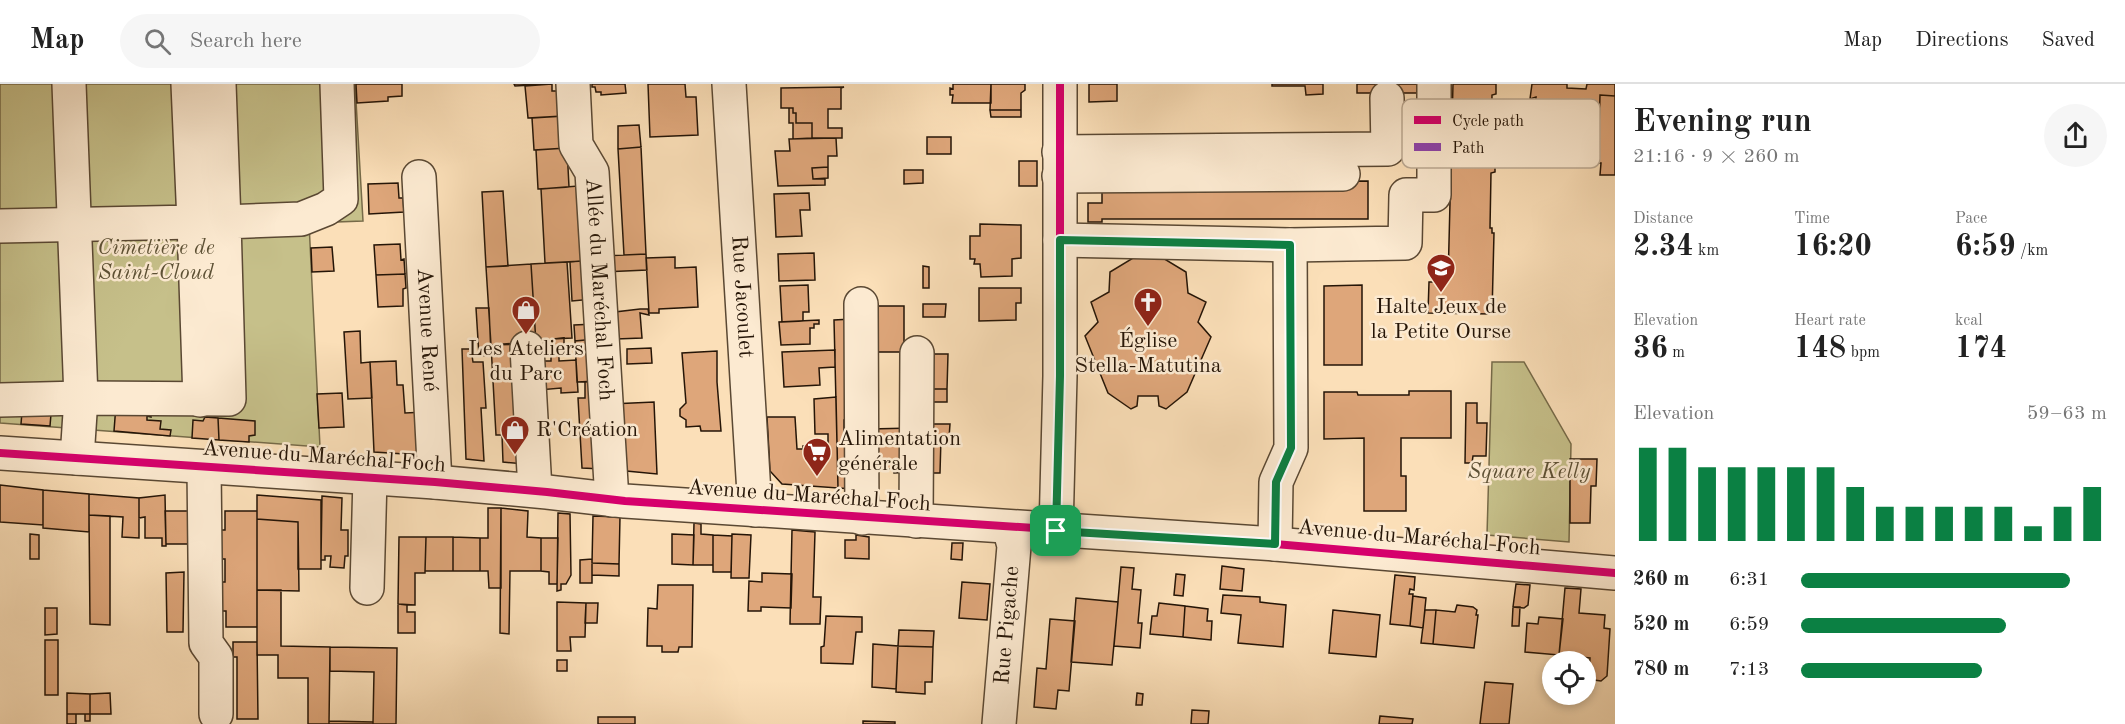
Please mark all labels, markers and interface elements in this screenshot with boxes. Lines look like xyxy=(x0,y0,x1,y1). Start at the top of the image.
search box xyxy=(120,14,540,68)
icon: search xyxy=(141,25,174,58)
text: Map xyxy=(30,27,84,55)
text: Search here xyxy=(189,30,302,52)
text: Map xyxy=(1843,30,1882,51)
text: Directions xyxy=(1915,30,2009,51)
text: Saved xyxy=(2042,30,2095,51)
legend xyxy=(1402,99,1600,168)
button: share xyxy=(2044,104,2107,167)
text: Evening run xyxy=(1633,106,1812,139)
text: Cycle path xyxy=(1452,114,1524,130)
text: Path xyxy=(1452,141,1485,157)
text: 21:16 · 9 × 260 m xyxy=(1633,147,1800,167)
street label: Allée du Maréchal Foch xyxy=(581,177,617,401)
text: Distance xyxy=(1633,211,1693,227)
text: Time xyxy=(1794,211,1830,227)
text: Pace xyxy=(1955,211,1987,227)
text: 2.34 xyxy=(1633,232,1694,262)
text: 16:20 xyxy=(1794,232,1872,262)
text: 6:59 xyxy=(1955,232,2016,262)
street label: Rue Jacoulet xyxy=(727,235,757,358)
park label: Cimetière de Saint-Cloud xyxy=(97,237,215,284)
text: km xyxy=(1694,243,1719,259)
text: /km xyxy=(2016,243,2048,259)
school or university icon: Halte Jeux de la Petite Ourse xyxy=(1425,252,1457,294)
street label: Avenue René xyxy=(413,267,441,392)
church icon: Église Stella-Matutina xyxy=(1132,286,1164,328)
shop icon: Les Ateliers du Parc xyxy=(510,294,542,336)
place label: Halte Jeux de la Petite Ourse xyxy=(1371,296,1511,343)
text: Elevation xyxy=(1633,313,1698,329)
text: Heart rate xyxy=(1794,313,1866,329)
text: kcal xyxy=(1955,313,1983,329)
place label: Église Stella-Matutina xyxy=(1074,327,1222,377)
text: 36 xyxy=(1633,334,1668,364)
text: 148 xyxy=(1794,334,1846,364)
text: 174 xyxy=(1955,334,2007,364)
place label: Les Ateliers du Parc xyxy=(468,338,584,385)
text: m xyxy=(1668,345,1685,361)
text: bpm xyxy=(1846,345,1880,361)
text: Elevation xyxy=(1633,404,1714,424)
text: 59–63 m xyxy=(2027,404,2107,424)
shop icon: R'Création xyxy=(499,414,531,456)
place label: R'Création xyxy=(536,419,638,441)
place label: Alimentation générale xyxy=(838,428,961,475)
supermarket icon: Alimentation générale xyxy=(801,436,833,478)
street label: Avenue du Maréchal Foch xyxy=(201,438,447,476)
park label: Square Kelly xyxy=(1468,461,1591,483)
street label: Avenue du Maréchal Foch xyxy=(686,477,932,515)
pin xyxy=(1030,505,1081,556)
icon: arrive xyxy=(1039,514,1072,547)
street label: Avenue du Maréchal Foch xyxy=(1296,516,1542,560)
street label: Rue Pigache xyxy=(991,565,1023,686)
text: 260 m xyxy=(1633,570,1689,590)
text: 6:31 xyxy=(1729,570,1769,590)
text: 520 m xyxy=(1633,615,1689,635)
text: 6:59 xyxy=(1729,615,1769,635)
map controls xyxy=(1542,651,1596,705)
button: locate xyxy=(1542,651,1596,705)
text: 780 m xyxy=(1633,660,1689,680)
text: 7:13 xyxy=(1729,660,1769,680)

